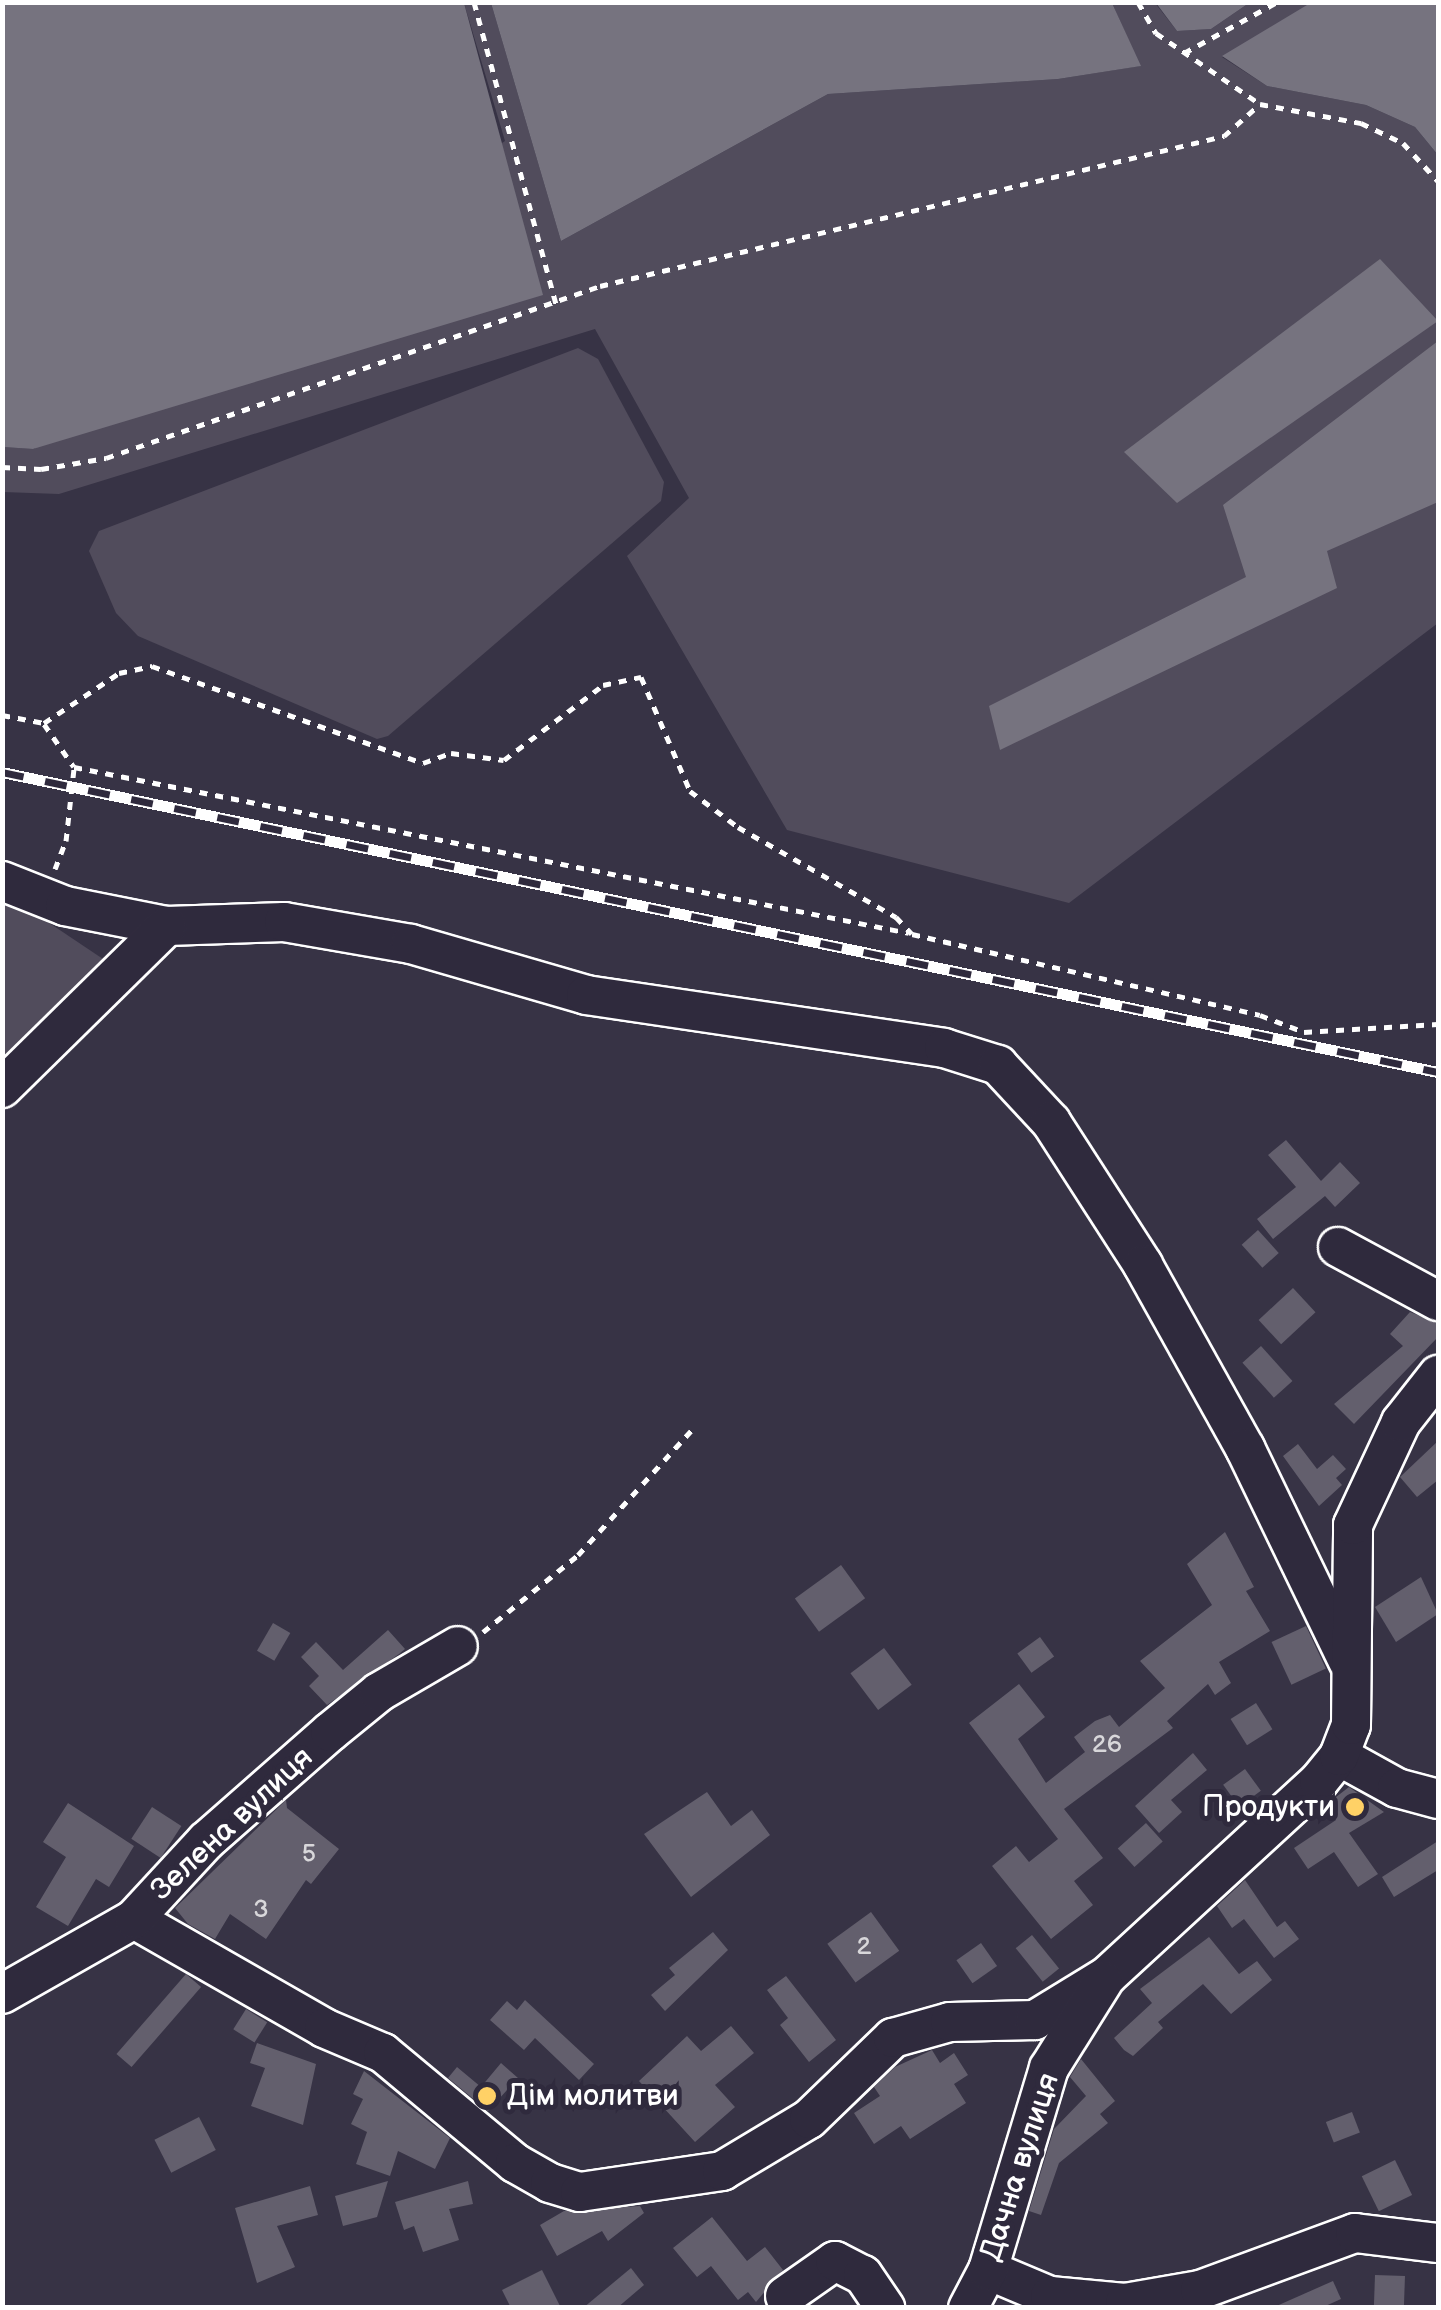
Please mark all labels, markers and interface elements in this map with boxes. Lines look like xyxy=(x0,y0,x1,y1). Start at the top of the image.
house number: 26 xyxy=(1092,1730,1122,1760)
street label: Зелена вулиця xyxy=(143,1740,321,1908)
place label: Продукти xyxy=(1202,1789,1335,1825)
marker: Продукти xyxy=(1344,1796,1366,1818)
house number: 5 xyxy=(302,1839,316,1869)
house number: 3 xyxy=(253,1895,269,1925)
house number: 2 xyxy=(857,1932,871,1962)
street label: Дачна вулиця xyxy=(973,2069,1067,2265)
place label: Дім молитви xyxy=(507,2078,679,2114)
marker: Дім молитви xyxy=(476,2085,498,2107)

